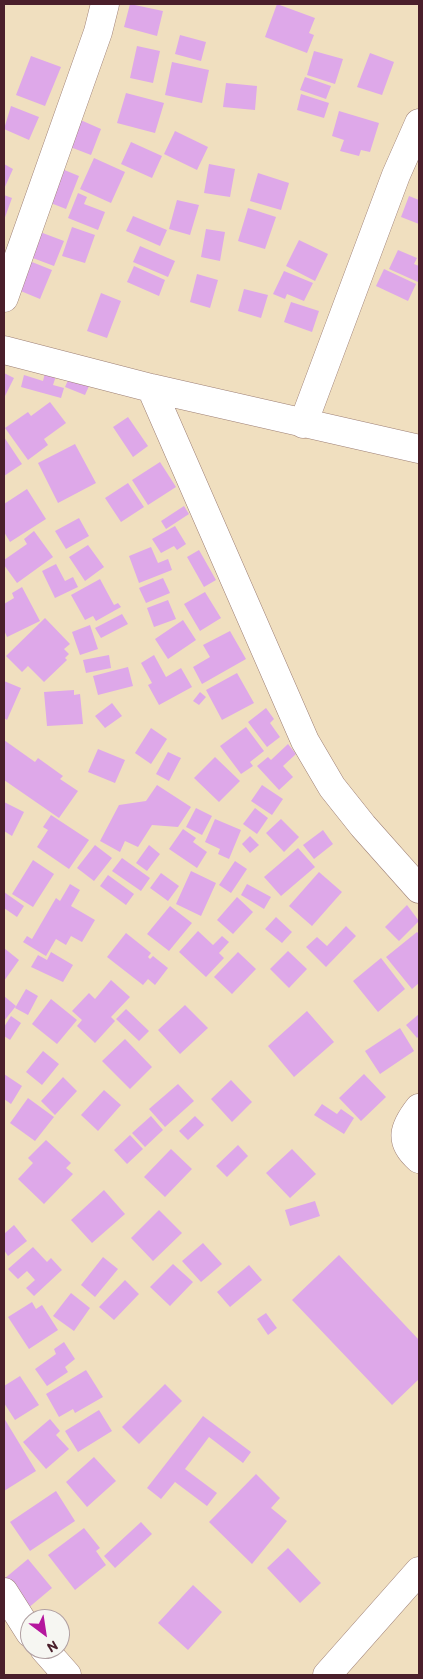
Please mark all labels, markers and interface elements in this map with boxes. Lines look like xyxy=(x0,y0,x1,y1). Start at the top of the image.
north arrow xyxy=(20,1609,70,1659)
text: N xyxy=(44,1637,61,1656)

